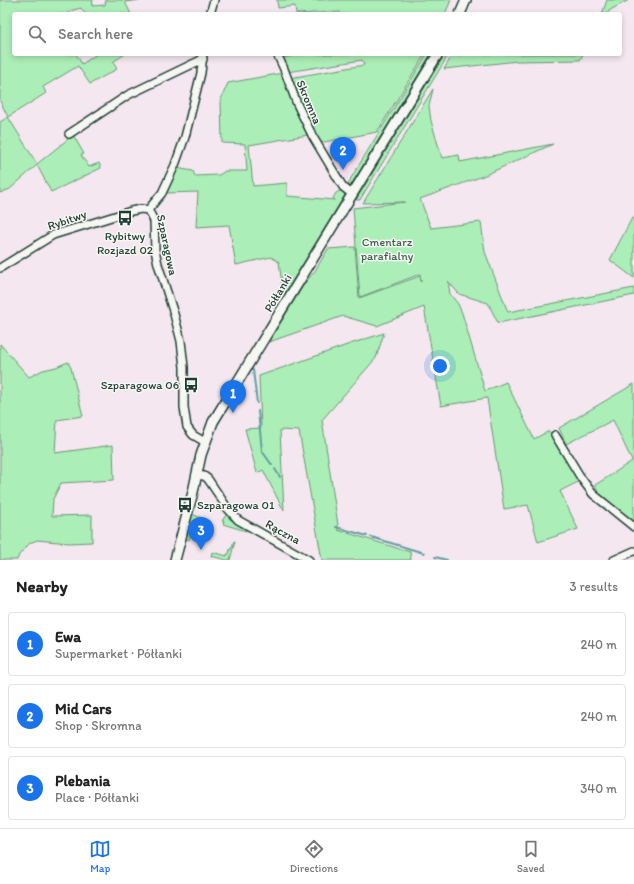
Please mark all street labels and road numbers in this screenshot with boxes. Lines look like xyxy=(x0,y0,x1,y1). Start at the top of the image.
street label: Skromna xyxy=(293,78,325,126)
street label: Rybitwy xyxy=(46,207,89,233)
street label: Szparagowa xyxy=(154,213,180,277)
street label: Półłanki xyxy=(261,272,295,314)
street label: Rączna xyxy=(263,517,304,548)

